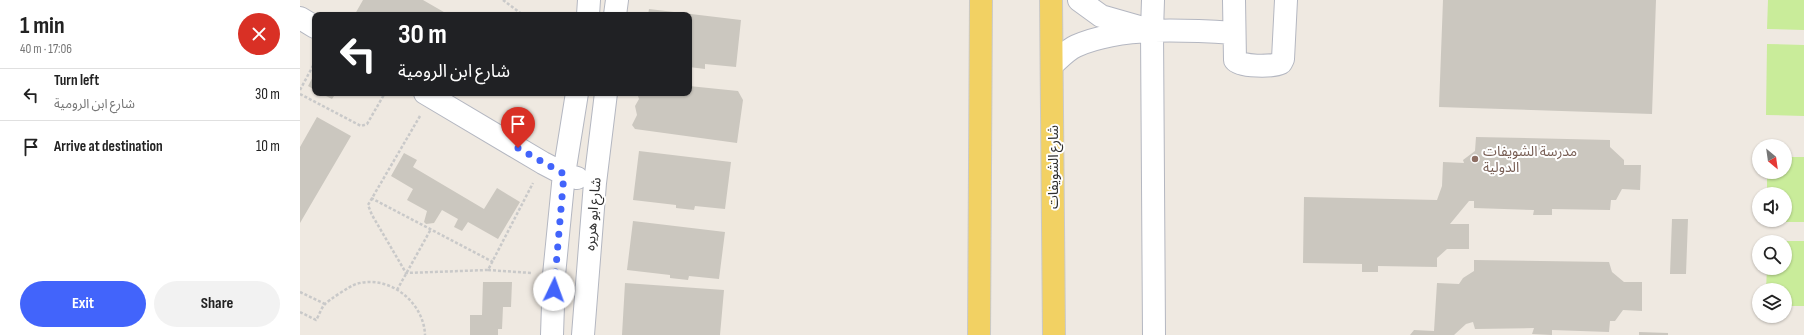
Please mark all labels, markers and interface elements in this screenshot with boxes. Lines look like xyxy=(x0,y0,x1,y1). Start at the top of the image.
text: 1 min xyxy=(20,11,65,40)
button: close xyxy=(238,13,280,55)
text: 30 m xyxy=(398,18,447,51)
icon: left xyxy=(332,28,384,80)
text: 40 m · 17:06 xyxy=(20,41,72,57)
text: شارع ابن الرومية xyxy=(398,61,510,82)
text: Turn left xyxy=(54,71,99,90)
icon: left xyxy=(20,84,42,106)
text: 30 m xyxy=(255,85,280,104)
text: شارع ابن الرومية xyxy=(54,96,135,112)
pin xyxy=(501,107,535,148)
icon: arrive xyxy=(507,113,529,135)
street label: شارع الشويفات xyxy=(1045,125,1064,209)
icon: arrive xyxy=(20,136,42,158)
text: Arrive at destination xyxy=(54,137,163,156)
text: 10 m xyxy=(256,137,280,156)
north arrow xyxy=(1752,139,1792,179)
map controls xyxy=(1752,139,1792,323)
place label: مدرسة الشويفات الدولية xyxy=(1483,143,1577,176)
marker: مدرسة الشويفات الدولية xyxy=(1470,154,1480,164)
street label: شارع ابو هريره xyxy=(581,177,607,252)
button: sound xyxy=(1752,187,1792,227)
button: search xyxy=(1752,235,1792,275)
position arrow xyxy=(533,269,575,311)
button: Exit xyxy=(20,281,146,327)
button: Share xyxy=(154,281,280,327)
button: layers xyxy=(1752,283,1792,323)

